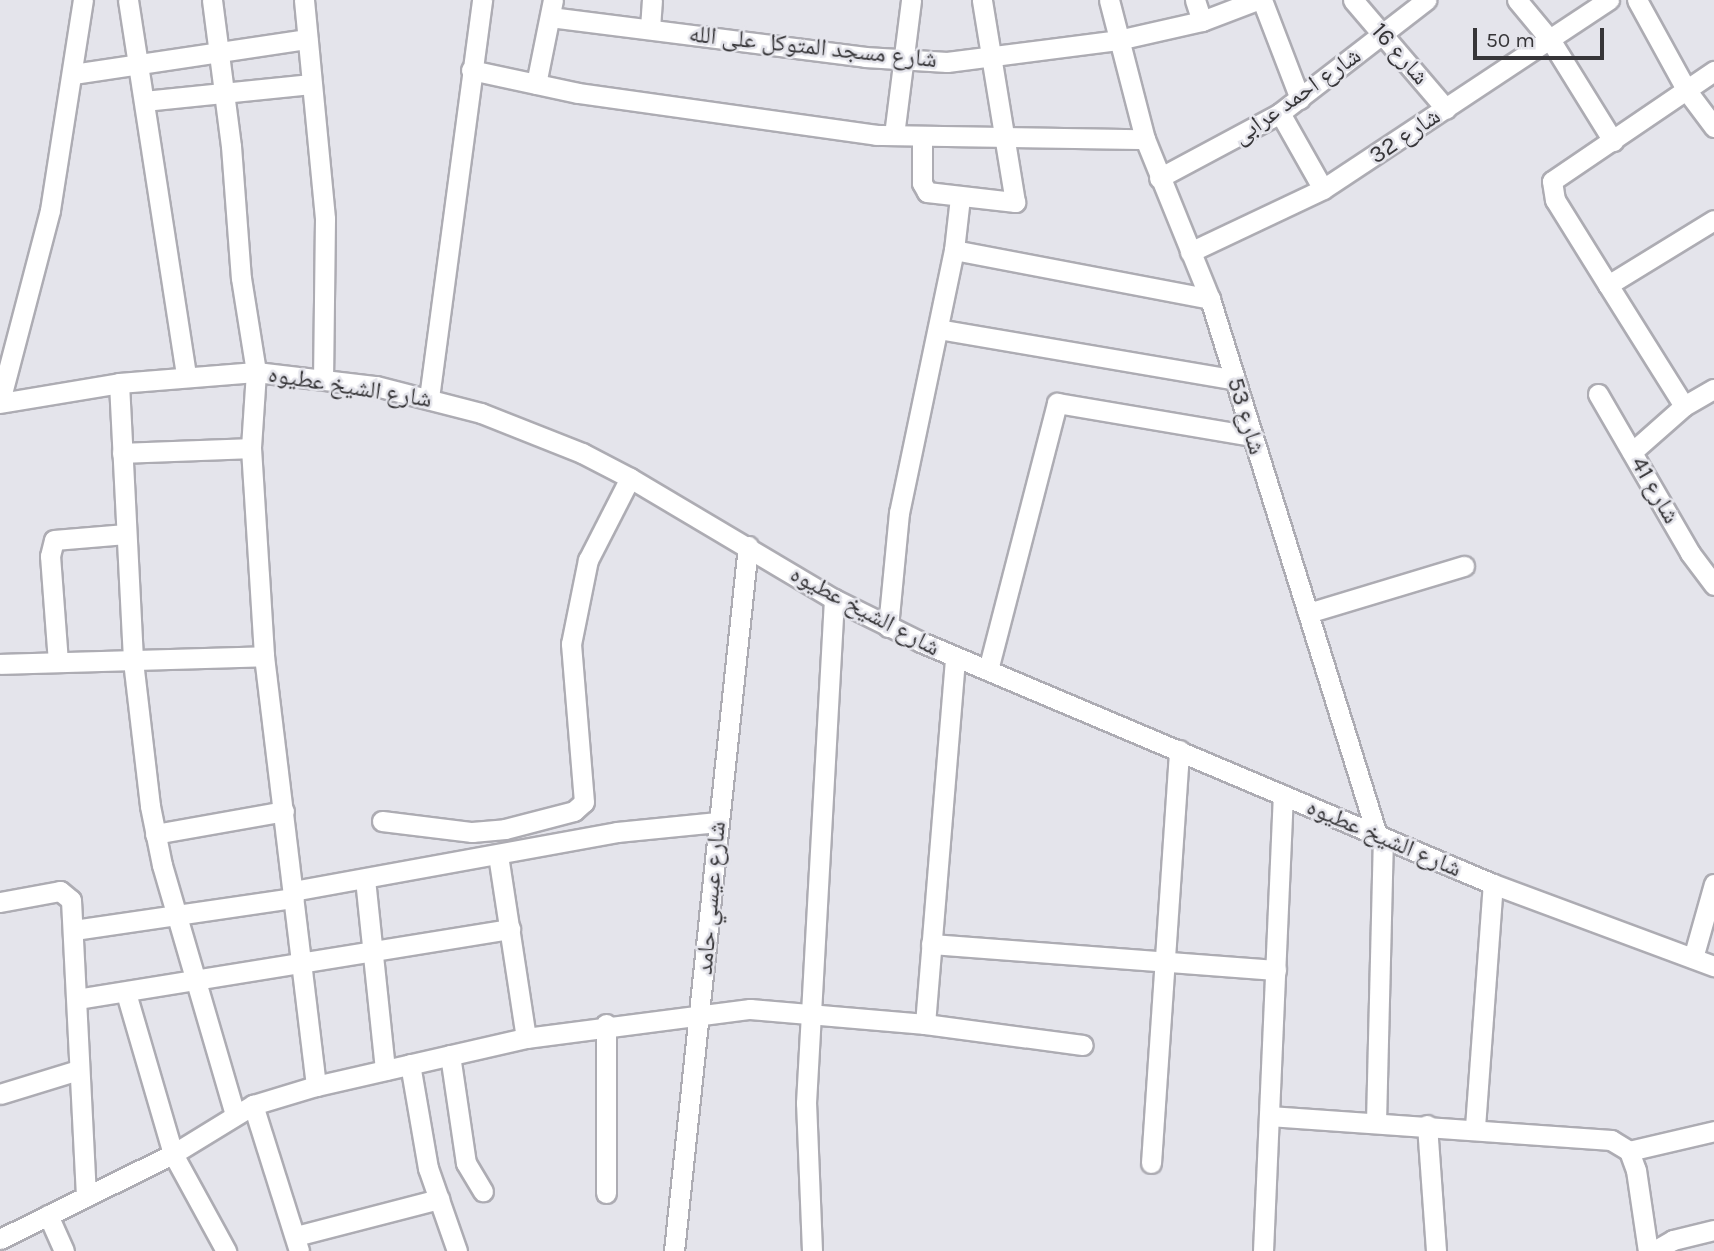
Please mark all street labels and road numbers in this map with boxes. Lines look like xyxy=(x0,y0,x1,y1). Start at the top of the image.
street label: شارع 16 xyxy=(1365,17,1435,91)
street label: شارع مسجد المتوكل على الله xyxy=(687,20,939,74)
street label: شارع احمد عرابى xyxy=(1227,41,1367,151)
street label: شارع 32 xyxy=(1364,102,1446,170)
street label: شارع الشيخ عطيوه xyxy=(266,360,434,414)
street label: شارع 53 xyxy=(1221,374,1271,458)
street label: شارع 41 xyxy=(1624,451,1686,529)
street label: شارع الشيخ عطيوه xyxy=(785,559,945,663)
street label: شارع الشيخ عطيوه xyxy=(1302,792,1466,884)
street label: شارع عيسي حامد xyxy=(690,820,732,976)

